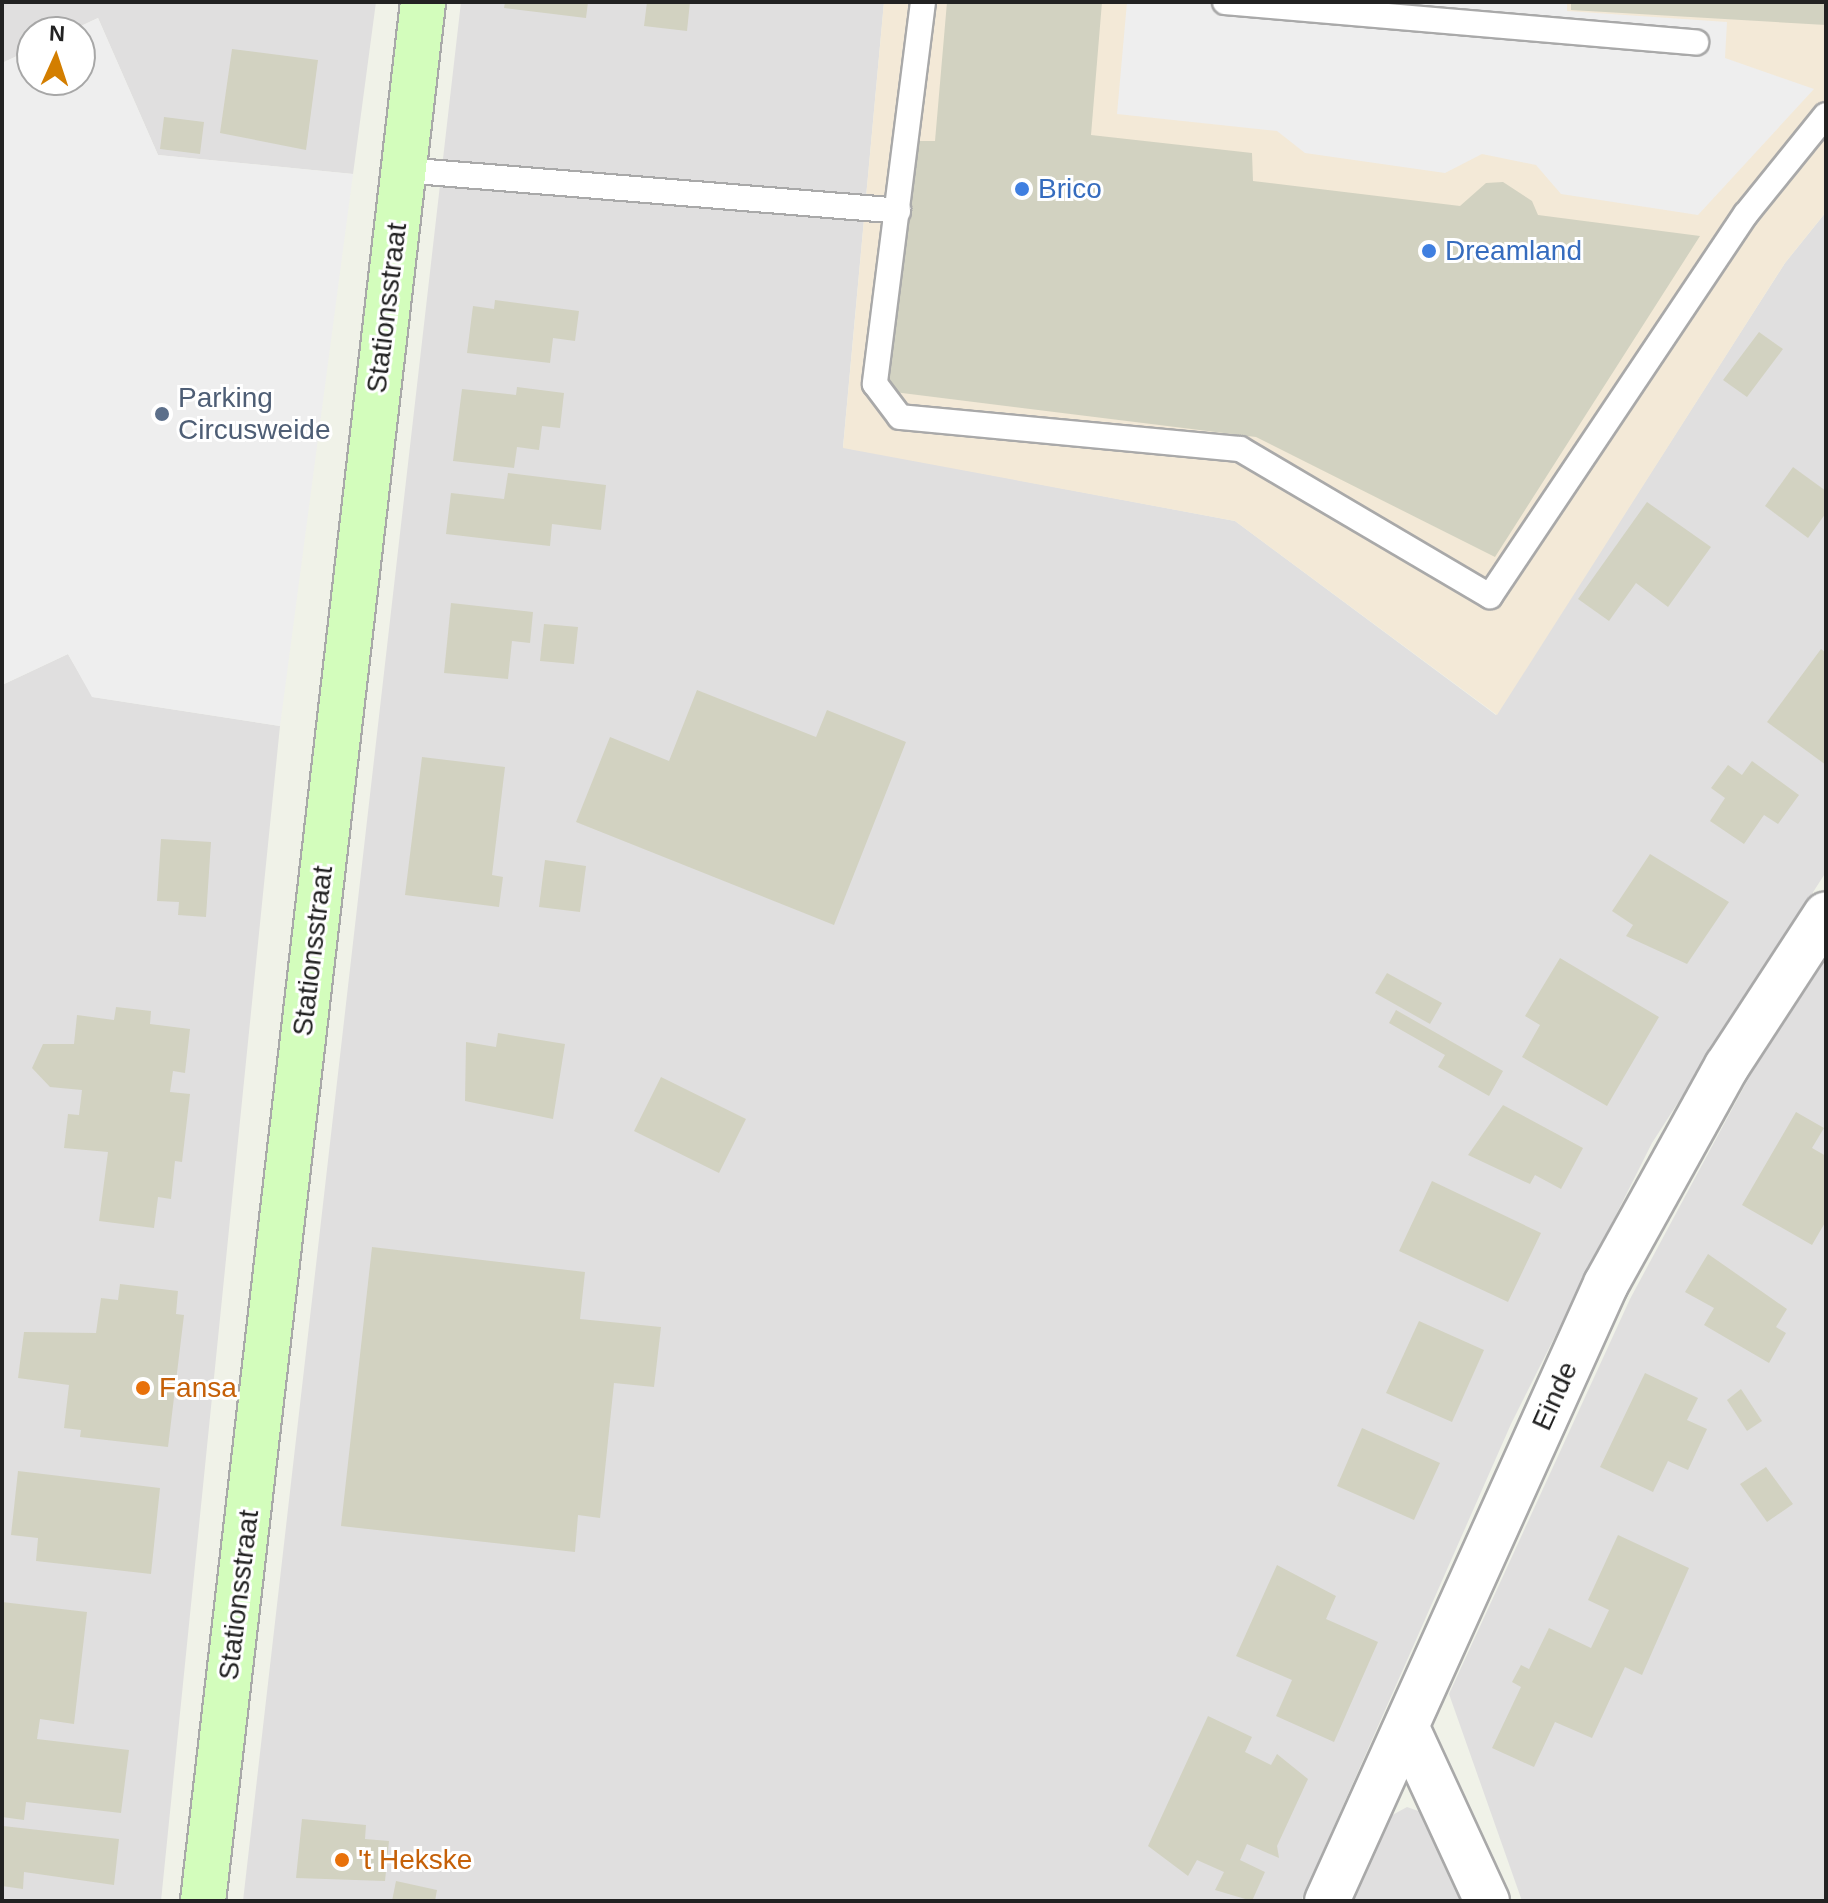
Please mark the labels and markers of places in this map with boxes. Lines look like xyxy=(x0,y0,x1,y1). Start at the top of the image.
place label: Brico xyxy=(1038,172,1102,206)
marker: Brico xyxy=(1013,180,1031,198)
place label: Dreamland xyxy=(1445,234,1582,268)
marker: Dreamland xyxy=(1420,242,1438,260)
place label: Parking Circusweide xyxy=(178,381,330,447)
marker: Parking Circusweide xyxy=(153,405,171,423)
place label: Fansa xyxy=(159,1371,237,1405)
marker: Fansa xyxy=(134,1379,152,1397)
place label: 't Hekske xyxy=(358,1843,472,1877)
marker: 't Hekske xyxy=(333,1851,351,1869)

